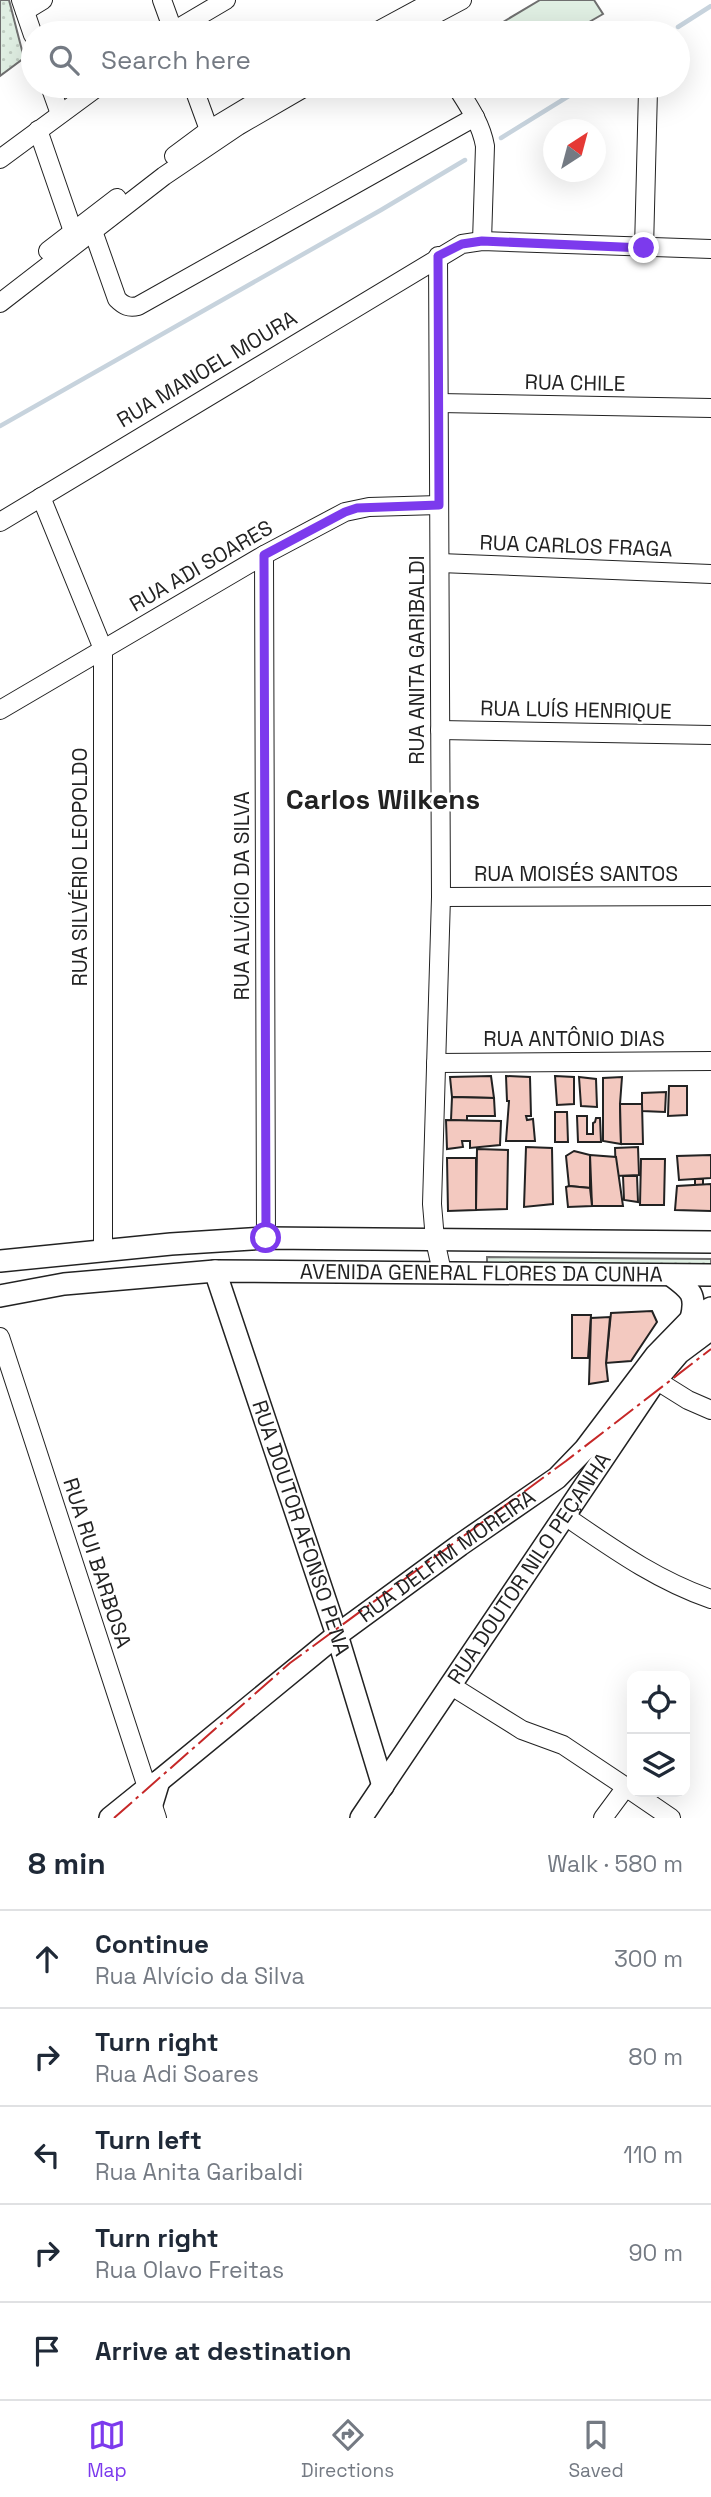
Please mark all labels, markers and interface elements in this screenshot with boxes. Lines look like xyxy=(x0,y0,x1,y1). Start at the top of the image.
search box xyxy=(21,21,690,98)
icon: search xyxy=(45,41,83,79)
text: Search here xyxy=(101,43,251,77)
north arrow xyxy=(543,119,606,182)
route end xyxy=(628,232,659,263)
street label: RUA MANOEL MOURA xyxy=(112,304,302,433)
street label: RUA CHILE xyxy=(524,368,626,397)
street label: RUA ADI SOARES xyxy=(124,514,277,617)
street label: RUA CARLOS FRAGA xyxy=(479,529,673,562)
street label: RUA ANITA GARIBALDI xyxy=(403,555,430,765)
street label: RUA LUÍS HENRIQUE xyxy=(480,694,672,725)
street label: RUA SILVÉRIO LEOPOLDO xyxy=(66,747,93,987)
district label: Carlos Wilkens xyxy=(286,781,480,817)
street label: RUA ALVÍCIO DA SILVA xyxy=(228,791,255,1001)
street label: RUA MOISÉS SANTOS xyxy=(474,860,678,887)
street label: RUA ANTÔNIO DIAS xyxy=(483,1025,665,1052)
route start xyxy=(250,1222,281,1253)
street label: AVENIDA GENERAL FLORES DA CUNHA xyxy=(300,1258,663,1288)
street label: RUA DOUTOR AFONSO PENA xyxy=(246,1396,357,1659)
street label: RUA DOUTOR NILO PEÇANHA xyxy=(441,1447,616,1689)
street label: RUA RUI BARBOSA xyxy=(57,1474,138,1651)
street label: RUA DELFIM MOREIRA xyxy=(353,1483,540,1628)
map controls xyxy=(627,1671,690,1797)
button: locate xyxy=(627,1671,690,1734)
button: layers xyxy=(627,1734,690,1797)
text: 8 min xyxy=(28,1844,106,1883)
text: Walk · 580 m xyxy=(547,1849,683,1879)
text: Continue xyxy=(95,1927,209,1961)
icon: ahead xyxy=(28,1940,66,1978)
text: 300 m xyxy=(614,1944,683,1974)
text: Rua Alvício da Silva xyxy=(95,1961,305,1991)
text: Turn right xyxy=(95,2025,219,2059)
icon: right xyxy=(28,2038,66,2076)
text: 80 m xyxy=(628,2042,683,2072)
text: Rua Adi Soares xyxy=(95,2059,259,2089)
text: Turn left xyxy=(95,2123,202,2157)
icon: left xyxy=(28,2136,66,2174)
text: 110 m xyxy=(623,2140,683,2170)
text: Rua Anita Garibaldi xyxy=(95,2157,303,2187)
text: Turn right xyxy=(95,2221,219,2255)
icon: right xyxy=(28,2234,66,2272)
text: 90 m xyxy=(628,2238,683,2268)
text: Rua Olavo Freitas xyxy=(95,2255,284,2285)
icon: arrive xyxy=(28,2332,66,2370)
text: Arrive at destination xyxy=(95,2334,352,2368)
tab: Map xyxy=(87,2416,127,2483)
tab: Directions xyxy=(301,2416,394,2483)
tab: Saved xyxy=(568,2416,624,2483)

